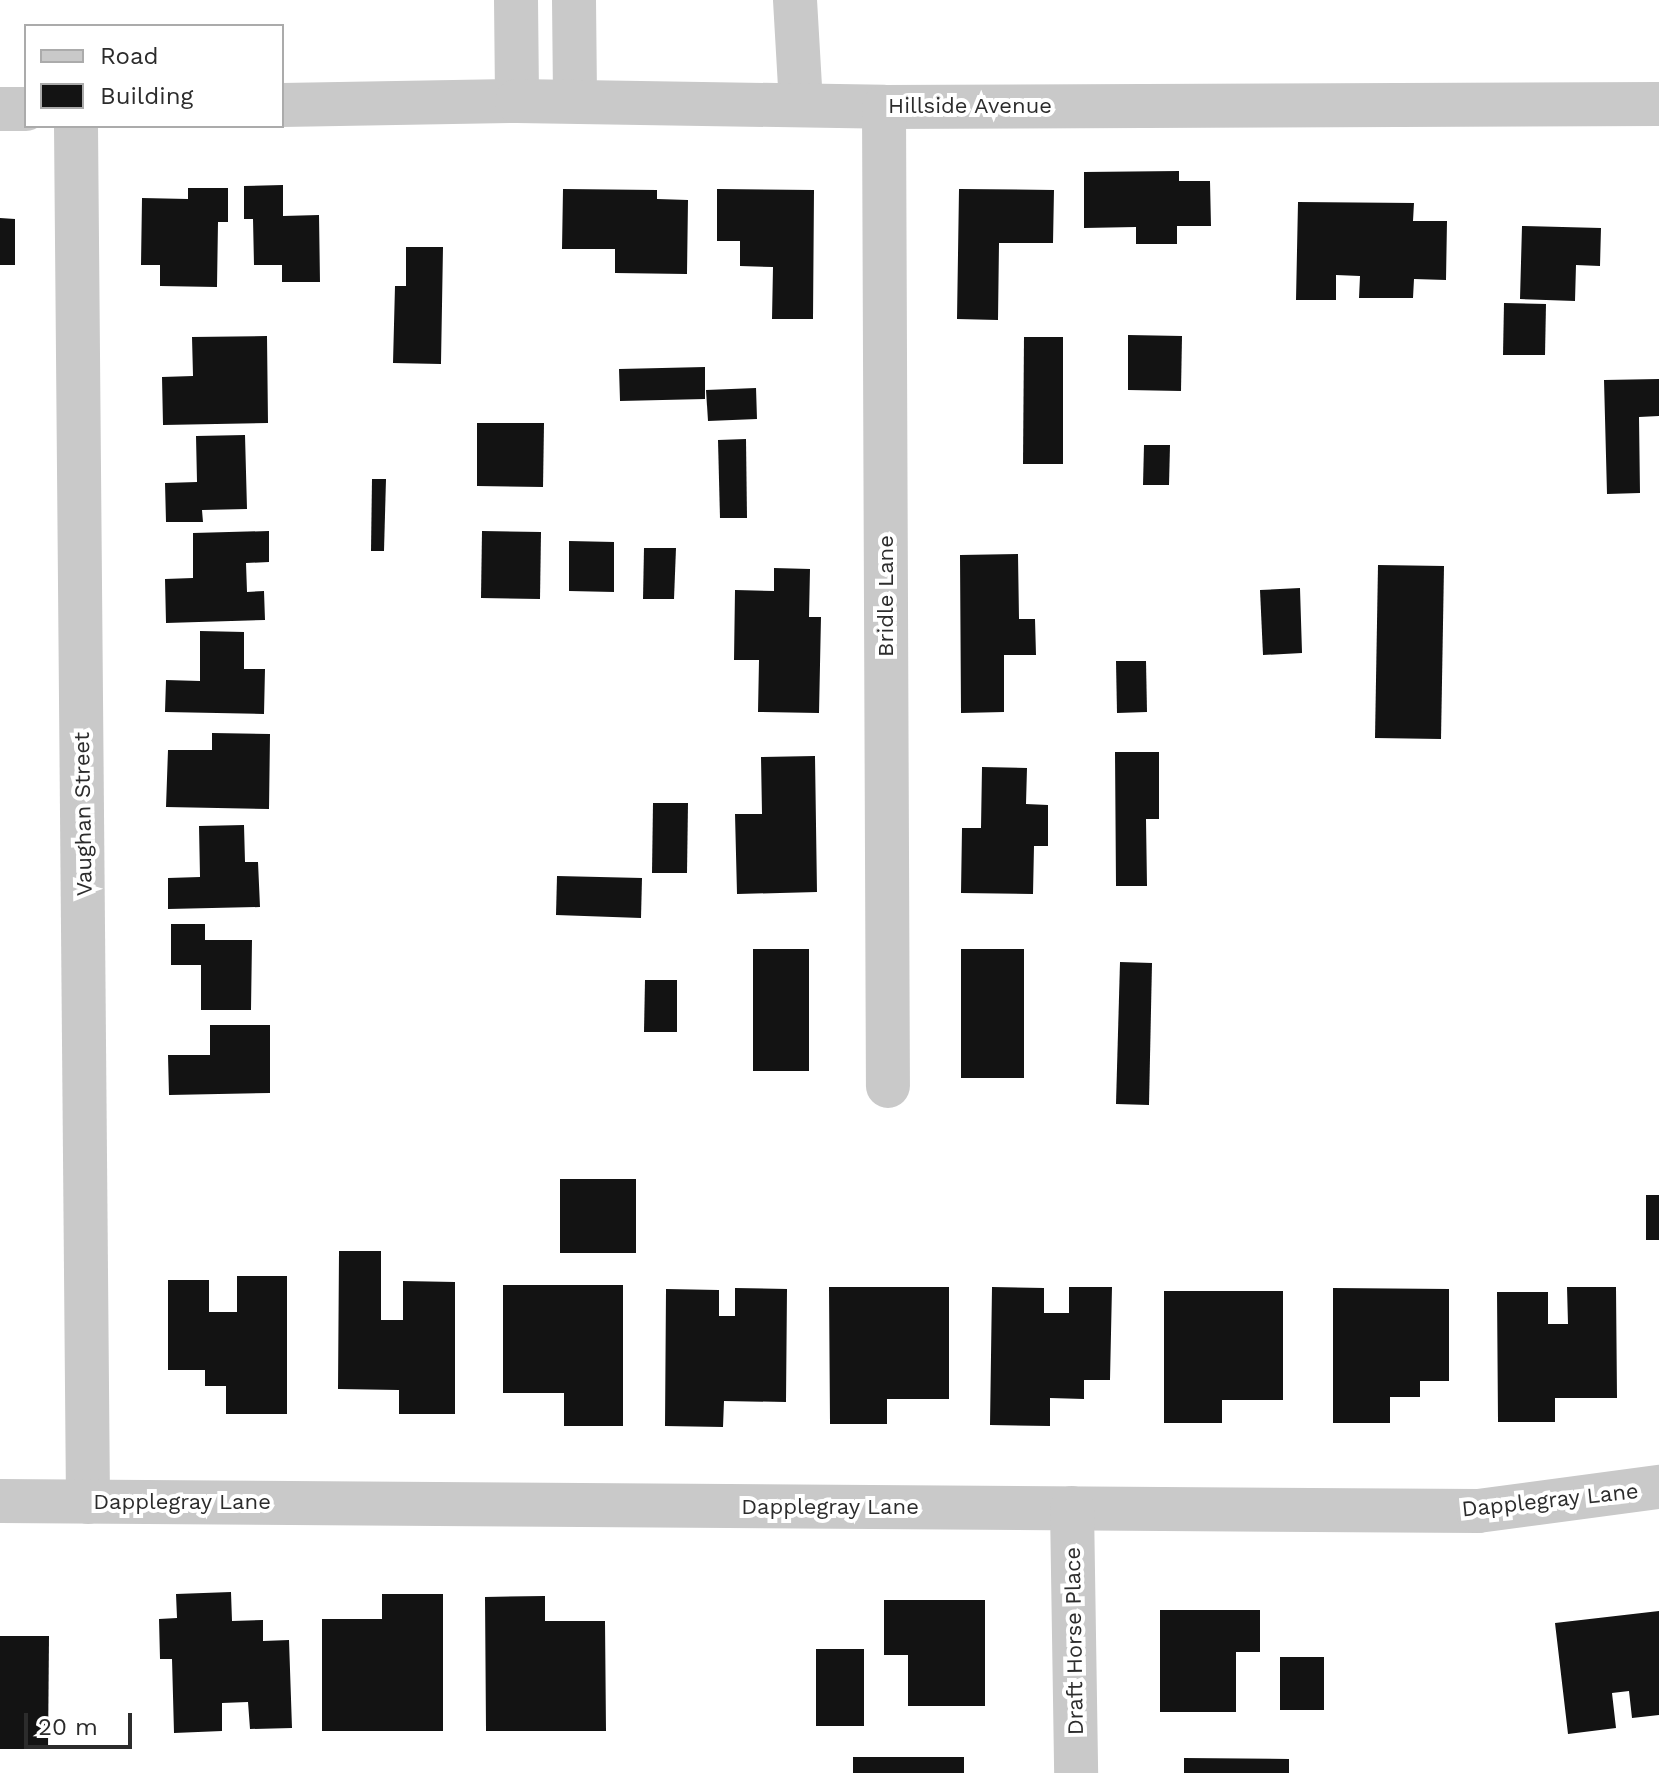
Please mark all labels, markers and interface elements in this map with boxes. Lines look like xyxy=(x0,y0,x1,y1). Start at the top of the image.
legend xyxy=(24,24,284,128)
text: Road xyxy=(100,42,159,70)
text: Building xyxy=(100,82,193,110)
street label: Hillside Avenue xyxy=(888,93,1052,119)
street label: Bridle Lane xyxy=(873,535,899,657)
street label: Vaughan Street xyxy=(68,732,98,896)
street label: Dapplegray Lane xyxy=(1460,1478,1640,1522)
street label: Dapplegray Lane xyxy=(93,1489,271,1515)
street label: Dapplegray Lane xyxy=(741,1494,919,1520)
street label: Draft Horse Place xyxy=(1059,1547,1089,1735)
scale bar xyxy=(28,1697,136,1747)
text: 20 m xyxy=(38,1713,98,1741)

